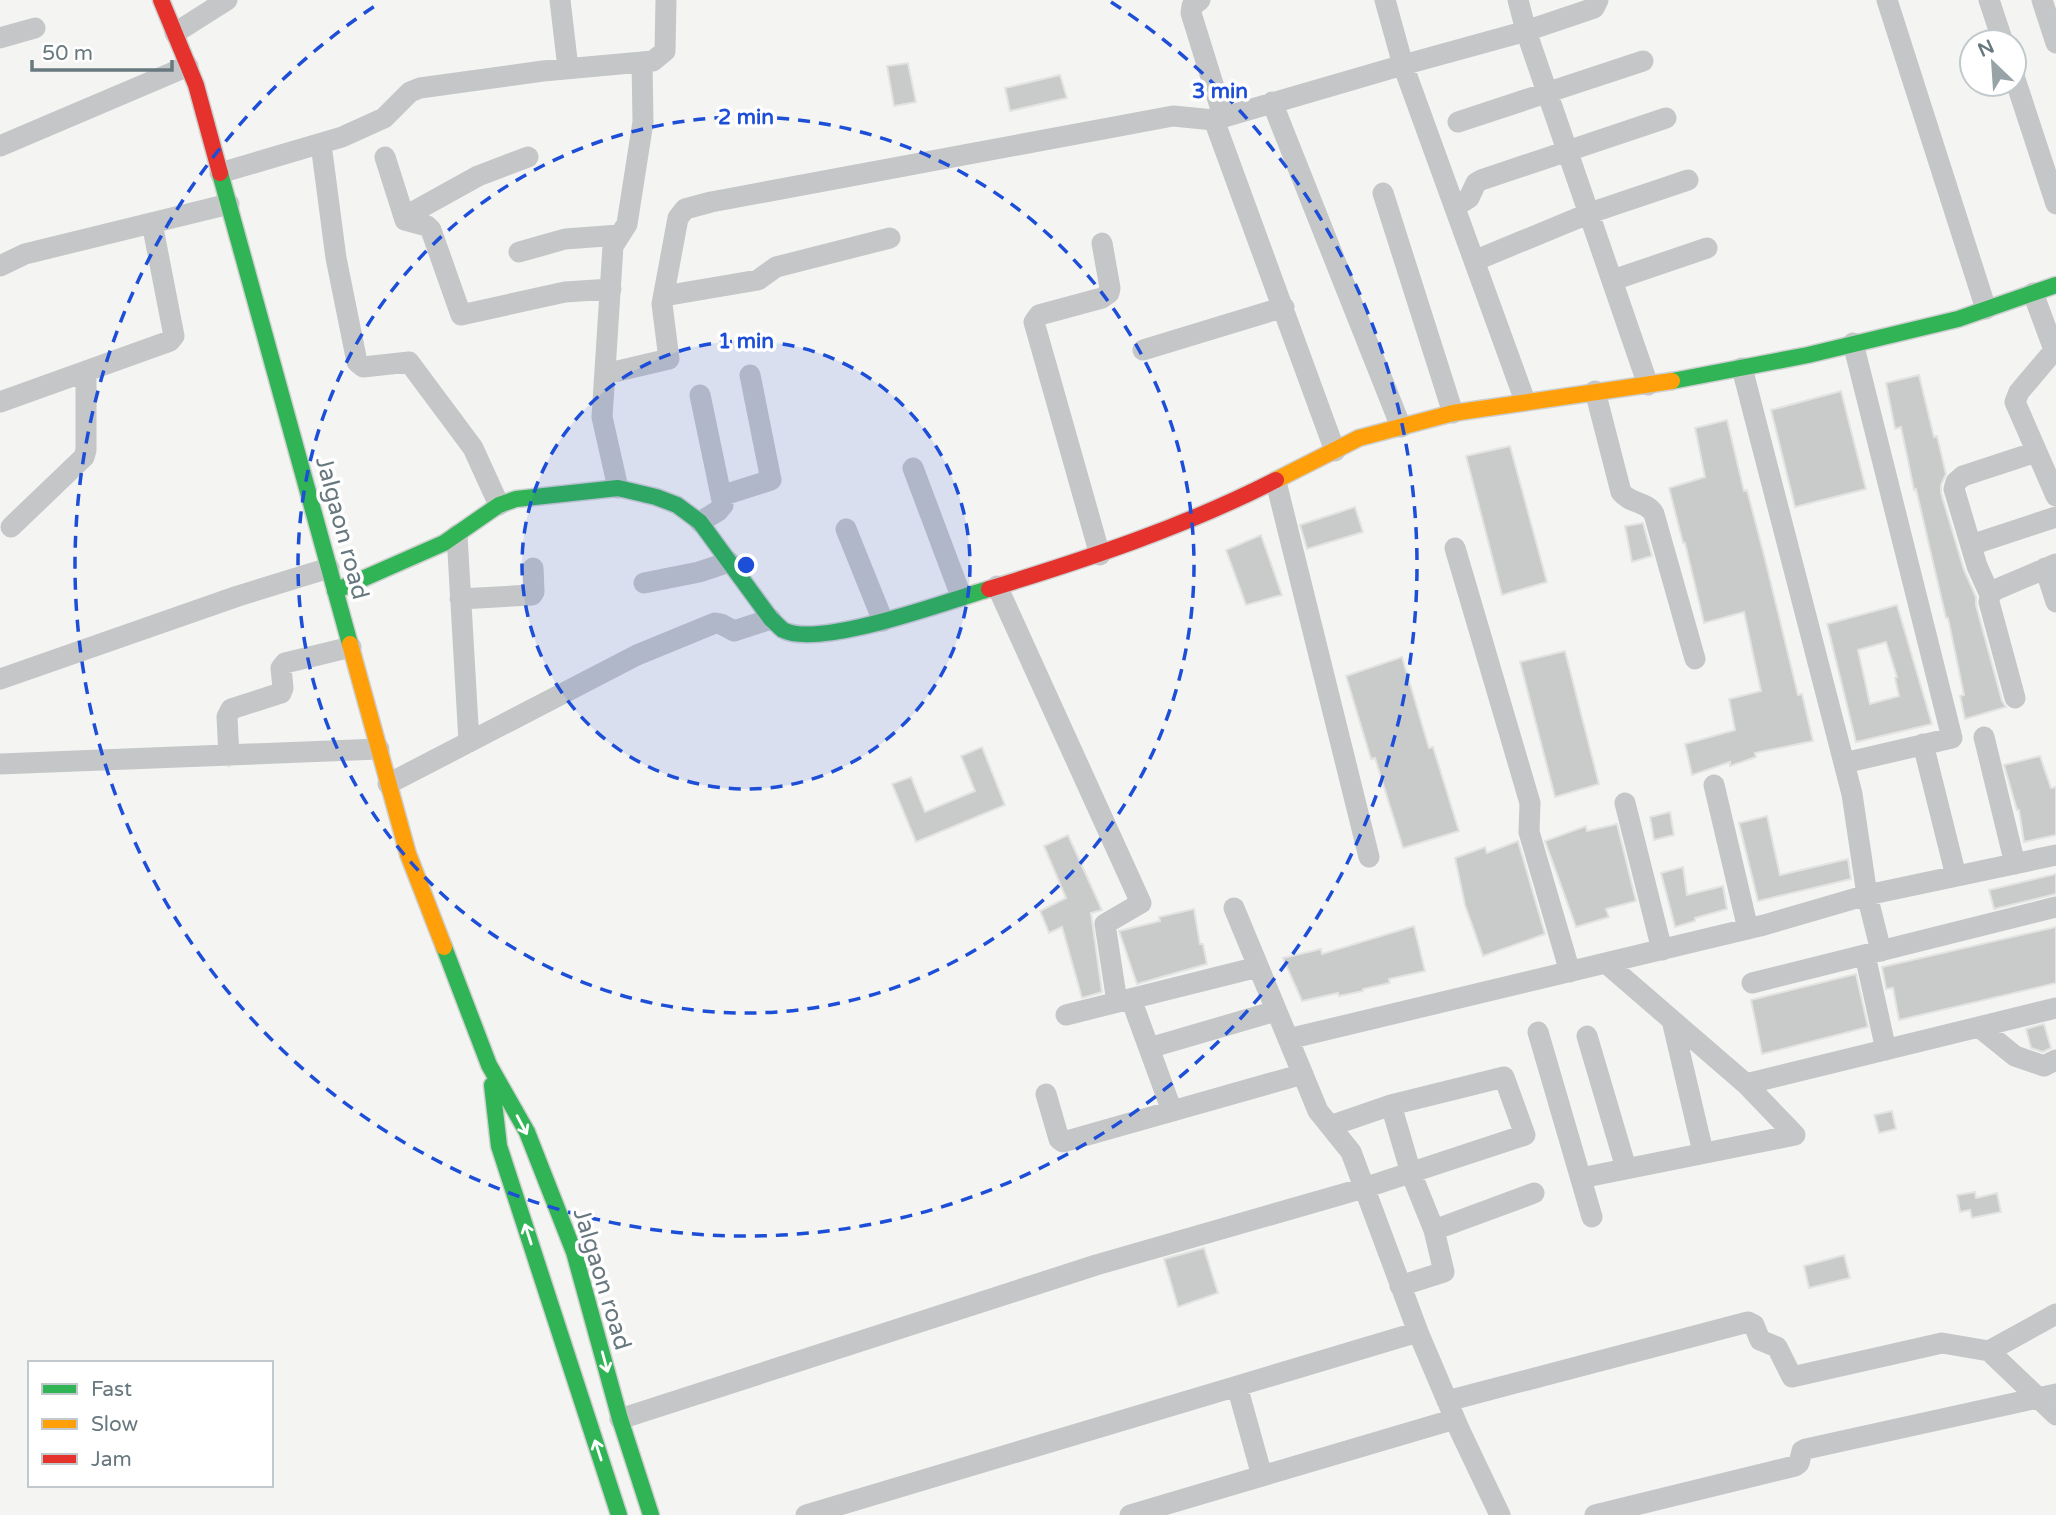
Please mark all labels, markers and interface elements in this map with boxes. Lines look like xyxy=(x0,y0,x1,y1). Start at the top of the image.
scale bar xyxy=(32,28,172,72)
north arrow xyxy=(1958,28,2028,98)
text: N xyxy=(1975,35,1998,62)
text: 50 m xyxy=(42,41,93,66)
text: 3 min xyxy=(1192,79,1248,104)
text: 2 min xyxy=(718,105,774,130)
text: 1 min xyxy=(718,329,774,354)
street label: Jalgaon road xyxy=(309,453,375,603)
centre of rings xyxy=(734,553,758,577)
one-way arrow xyxy=(515,1114,529,1134)
street label: Jalgaon road xyxy=(567,1205,637,1353)
one-way arrow xyxy=(521,1223,533,1245)
one-way arrow xyxy=(599,1350,612,1373)
legend xyxy=(28,1361,273,1487)
text: Fast xyxy=(91,1377,132,1402)
text: Slow xyxy=(91,1412,139,1437)
one-way arrow xyxy=(591,1440,603,1462)
text: Jam xyxy=(91,1447,132,1472)

